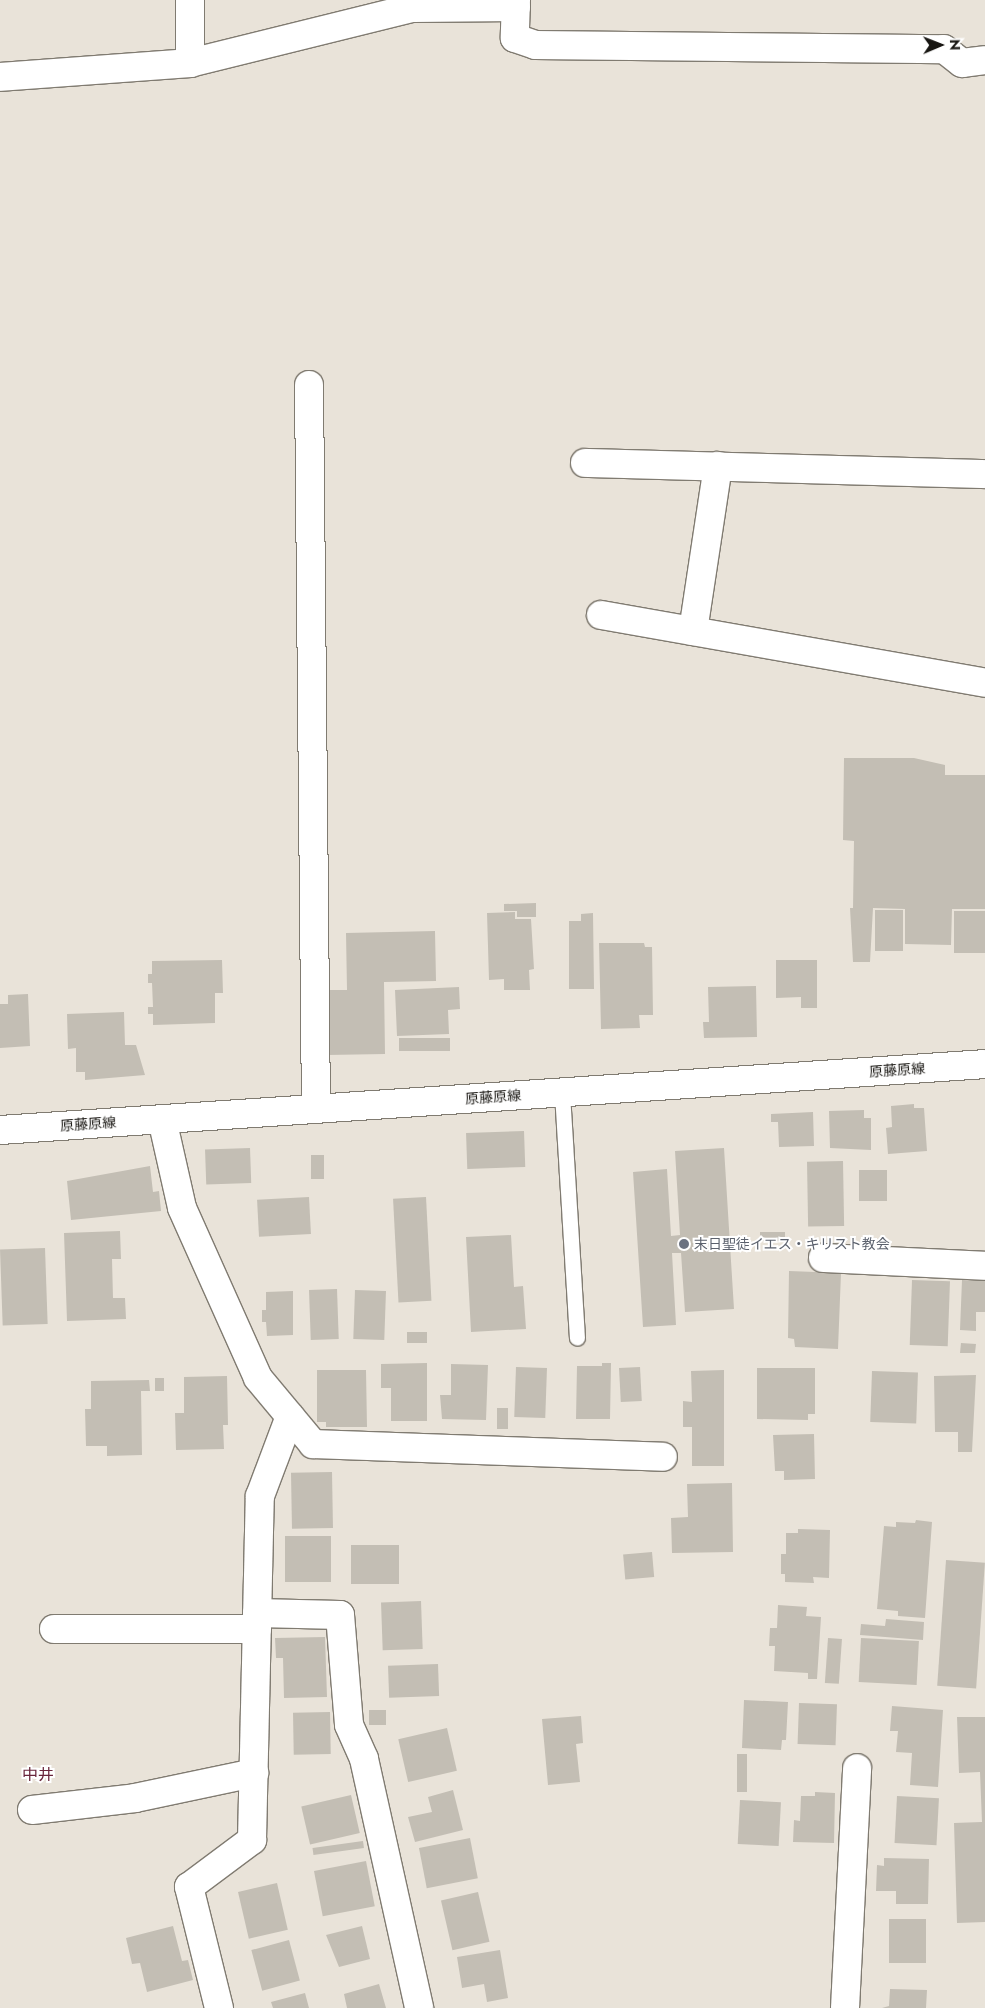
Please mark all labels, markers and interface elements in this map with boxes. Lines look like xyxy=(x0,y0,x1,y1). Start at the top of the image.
north arrow xyxy=(915,20,965,70)
text: N xyxy=(945,39,965,50)
street label: 原藤原線 xyxy=(868,1060,926,1080)
street label: 原藤原線 xyxy=(464,1087,522,1107)
street label: 原藤原線 xyxy=(59,1114,117,1134)
place label: 末日聖徒イエス・キリスト教会 xyxy=(694,1236,890,1252)
marker: 末日聖徒イエス・キリスト教会 xyxy=(678,1238,690,1250)
district label: 中井 xyxy=(22,1765,54,1785)

